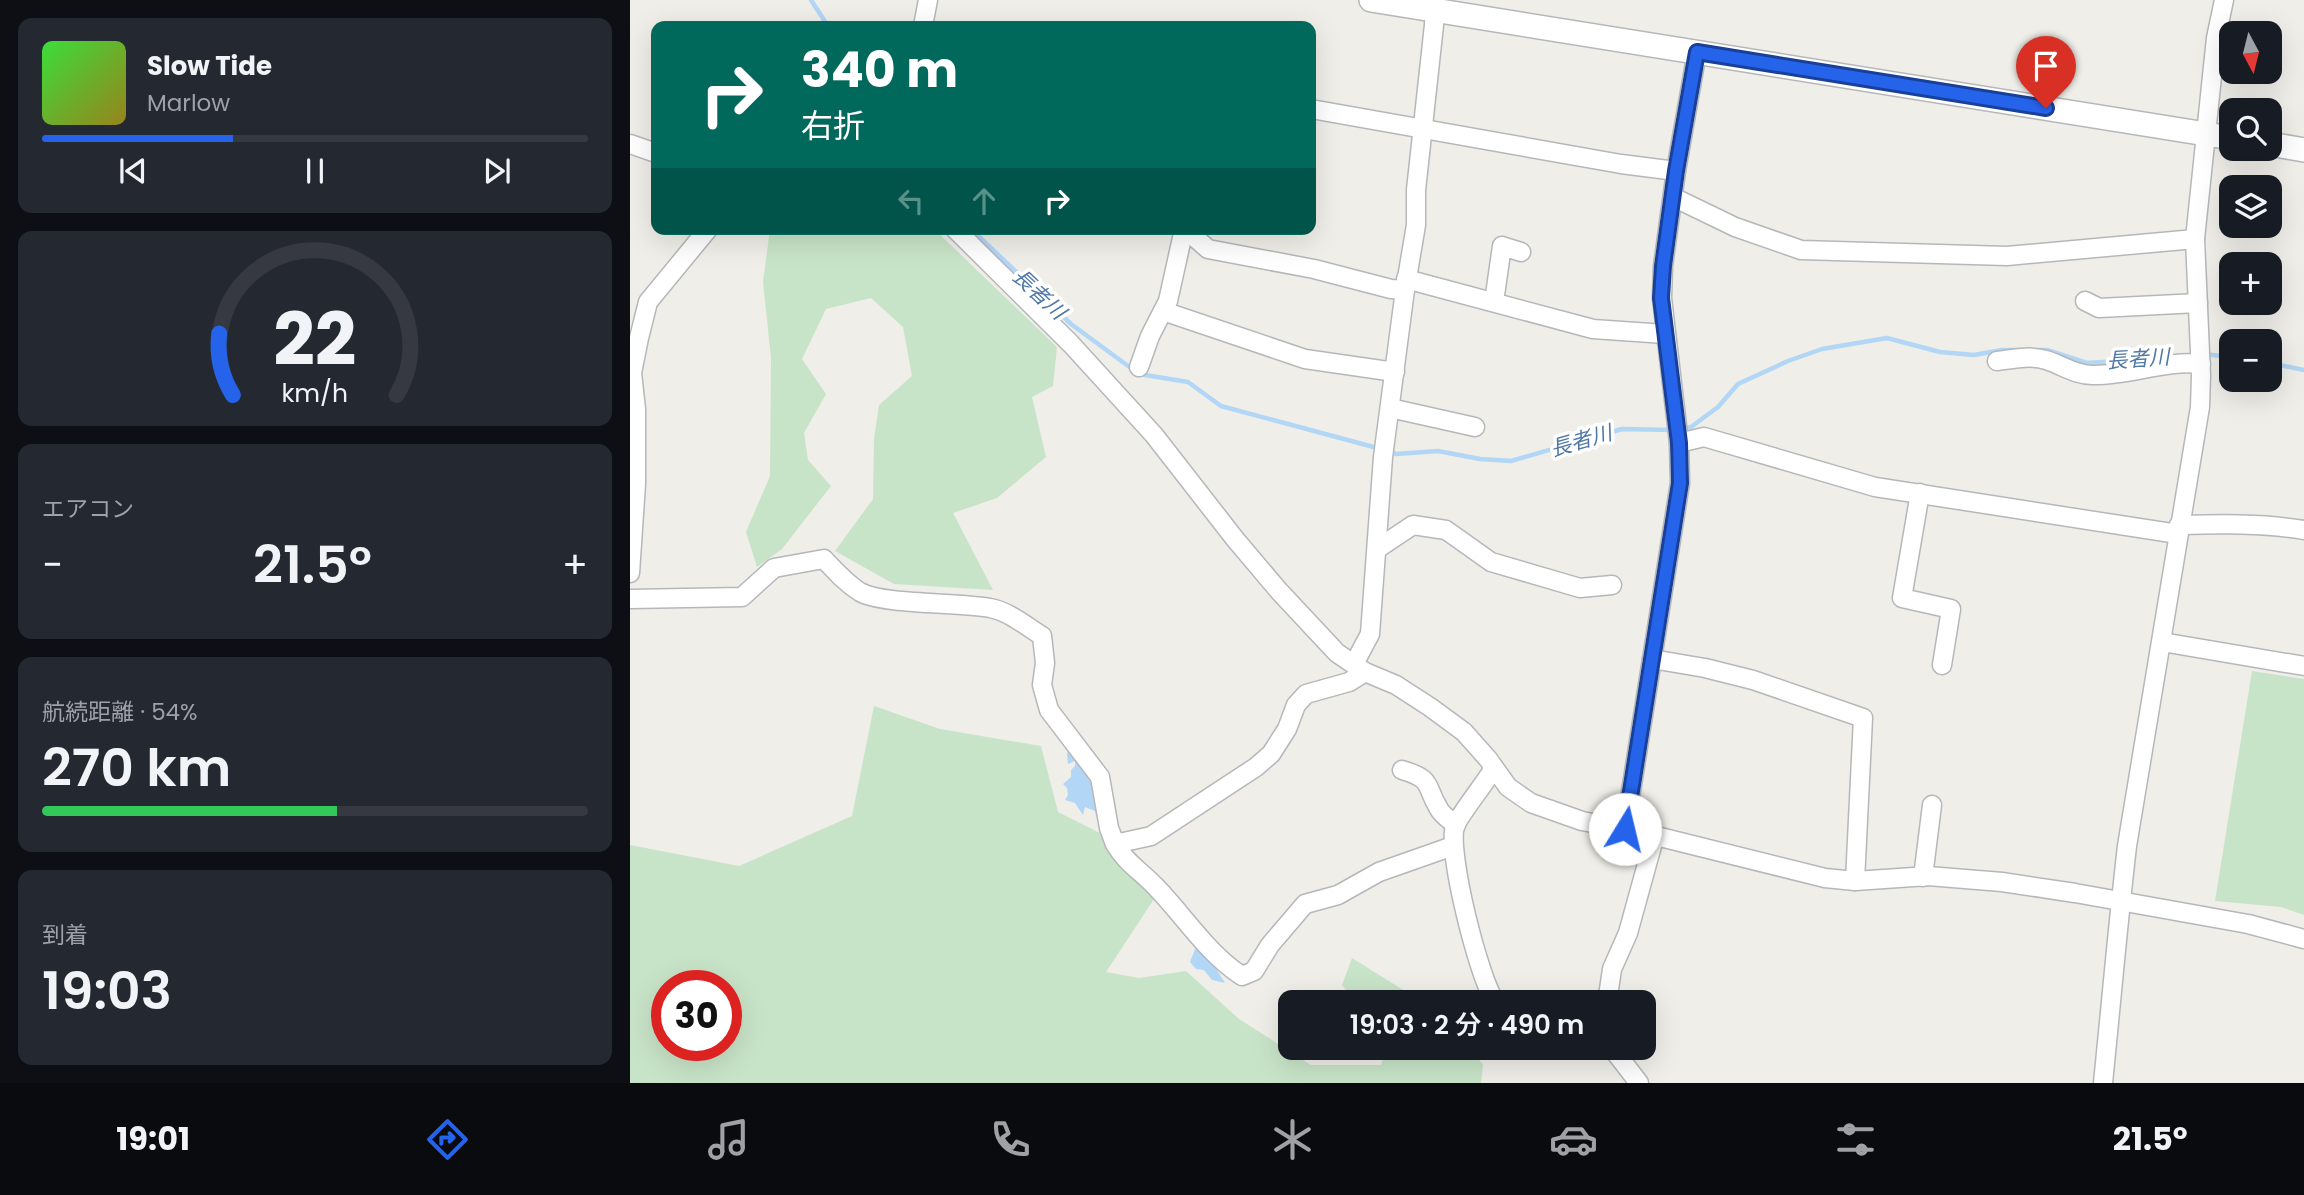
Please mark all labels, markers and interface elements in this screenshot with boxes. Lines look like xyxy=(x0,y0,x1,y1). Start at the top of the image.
north arrow xyxy=(2219,21,2282,84)
map controls xyxy=(2219,21,2282,392)
text: 340 m xyxy=(801,36,958,104)
pin xyxy=(2016,36,2076,108)
icon: arrive xyxy=(2027,47,2065,85)
text: Slow Tide xyxy=(147,48,272,84)
icon: right xyxy=(686,49,777,140)
text: Marlow xyxy=(147,87,230,119)
button: search xyxy=(2219,98,2282,161)
text: 右折 xyxy=(801,103,865,148)
icon: previous xyxy=(114,152,152,190)
icon: pause xyxy=(296,152,334,190)
icon: next xyxy=(478,152,516,190)
button: layers xyxy=(2219,175,2282,238)
icon: left xyxy=(892,182,930,220)
icon: ahead xyxy=(965,182,1003,220)
icon: right xyxy=(1038,182,1076,220)
button: + xyxy=(2219,252,2282,315)
water label: 長者川 xyxy=(1006,262,1074,327)
text: 22 xyxy=(273,289,357,390)
button: − xyxy=(2219,329,2282,392)
water label: 長者川 xyxy=(2106,342,2172,375)
text: km/h xyxy=(282,375,348,410)
water label: 長者川 xyxy=(1547,417,1617,463)
text: エアコン xyxy=(42,493,134,525)
text: 21.5° xyxy=(253,528,372,601)
text: − xyxy=(42,538,63,591)
text: + xyxy=(562,538,588,591)
text: 航続距離 · 54% xyxy=(42,696,198,728)
text: 270 km xyxy=(42,731,231,804)
position arrow xyxy=(1588,792,1662,866)
text: 到着 xyxy=(42,919,88,951)
text: 19:03 xyxy=(42,954,172,1027)
speed limit sign: 30 xyxy=(651,970,742,1061)
text: 19:03 · 2 分 · 490 m xyxy=(1350,1007,1584,1043)
icon: directions xyxy=(423,1115,472,1164)
icon: music xyxy=(704,1115,753,1164)
icon: phone xyxy=(986,1115,1035,1164)
icon: climate xyxy=(1268,1115,1317,1164)
icon: car xyxy=(1549,1115,1598,1164)
icon: filters xyxy=(1831,1115,1880,1164)
text: 19:01 xyxy=(116,1116,190,1161)
text: 21.5° xyxy=(2113,1116,2188,1161)

